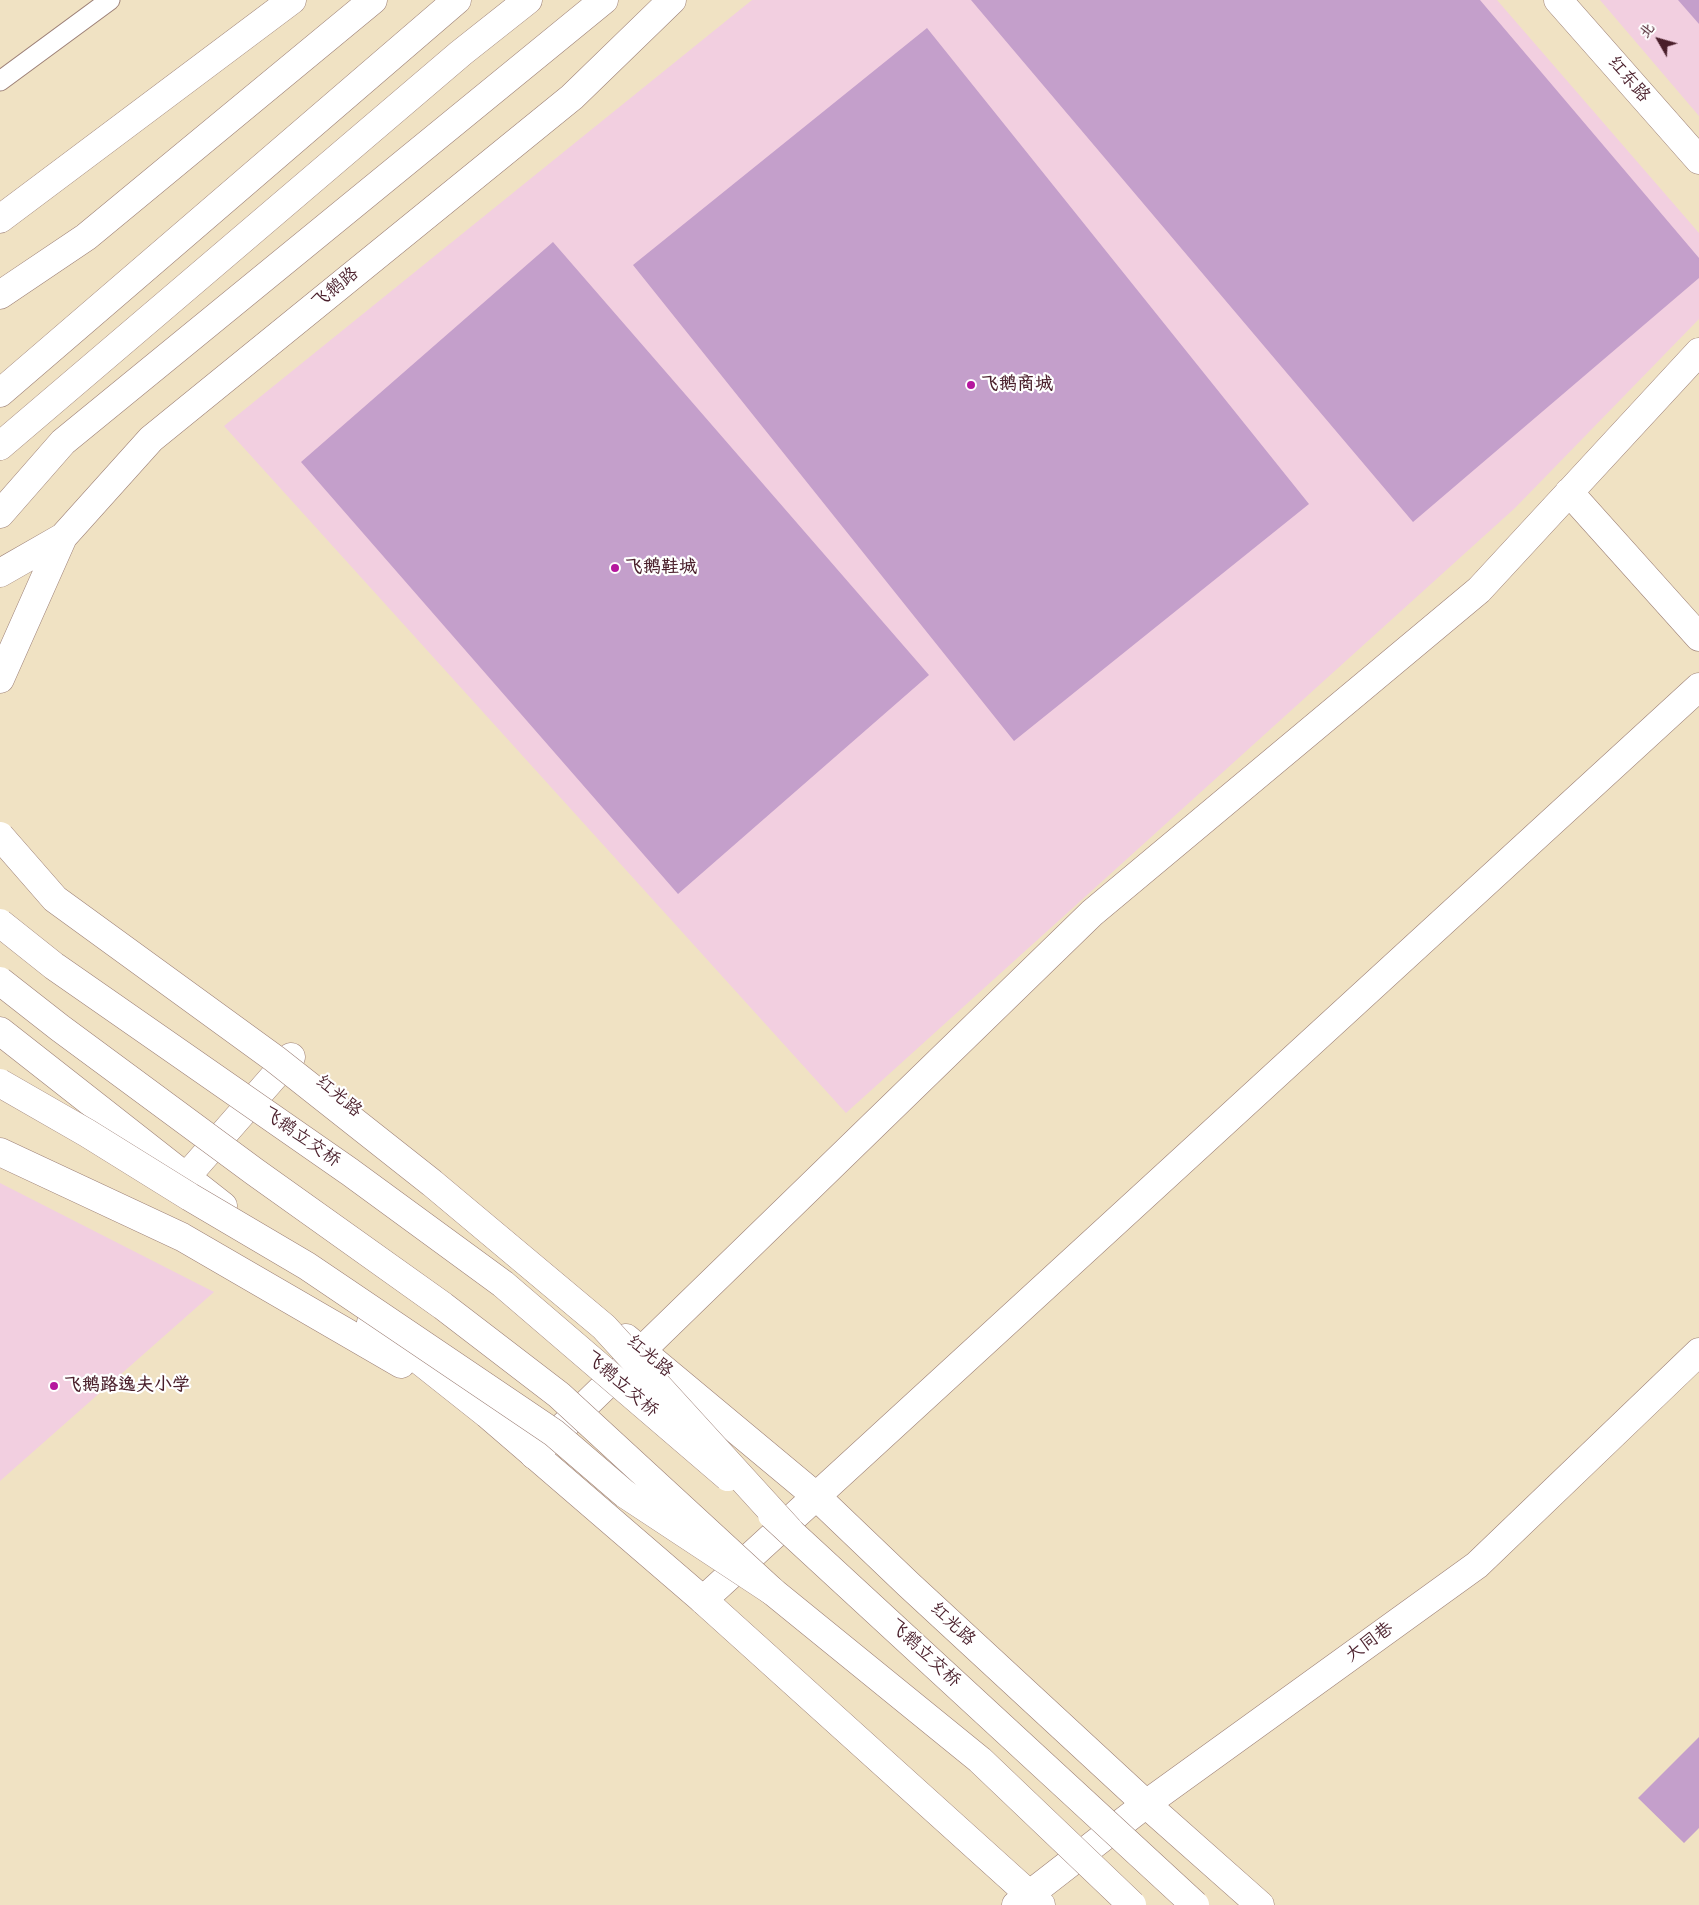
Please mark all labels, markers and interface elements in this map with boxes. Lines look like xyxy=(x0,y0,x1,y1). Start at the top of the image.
north arrow xyxy=(1634,15,1684,65)
text: 北 xyxy=(1636,20,1659,42)
street label: 红东路 xyxy=(1602,53,1654,107)
street label: 飞鹅路 xyxy=(308,264,364,314)
place label: 飞鹅商城 xyxy=(981,374,1053,396)
marker: 飞鹅商城 xyxy=(965,379,977,391)
place label: 飞鹅鞋城 xyxy=(625,557,697,579)
marker: 飞鹅鞋城 xyxy=(609,562,621,574)
street label: 红光路 xyxy=(310,1071,366,1123)
street label: 飞鹅立交桥 xyxy=(258,1103,344,1173)
street label: 红光路 xyxy=(621,1331,677,1383)
street label: 飞鹅立交桥 xyxy=(580,1347,662,1423)
place label: 飞鹅路逸夫小学 xyxy=(64,1375,190,1397)
marker: 飞鹅路逸夫小学 xyxy=(48,1380,60,1392)
street label: 红光路 xyxy=(925,1599,979,1651)
street label: 飞鹅立交桥 xyxy=(884,1615,964,1693)
street label: 大同巷 xyxy=(1342,1618,1398,1668)

